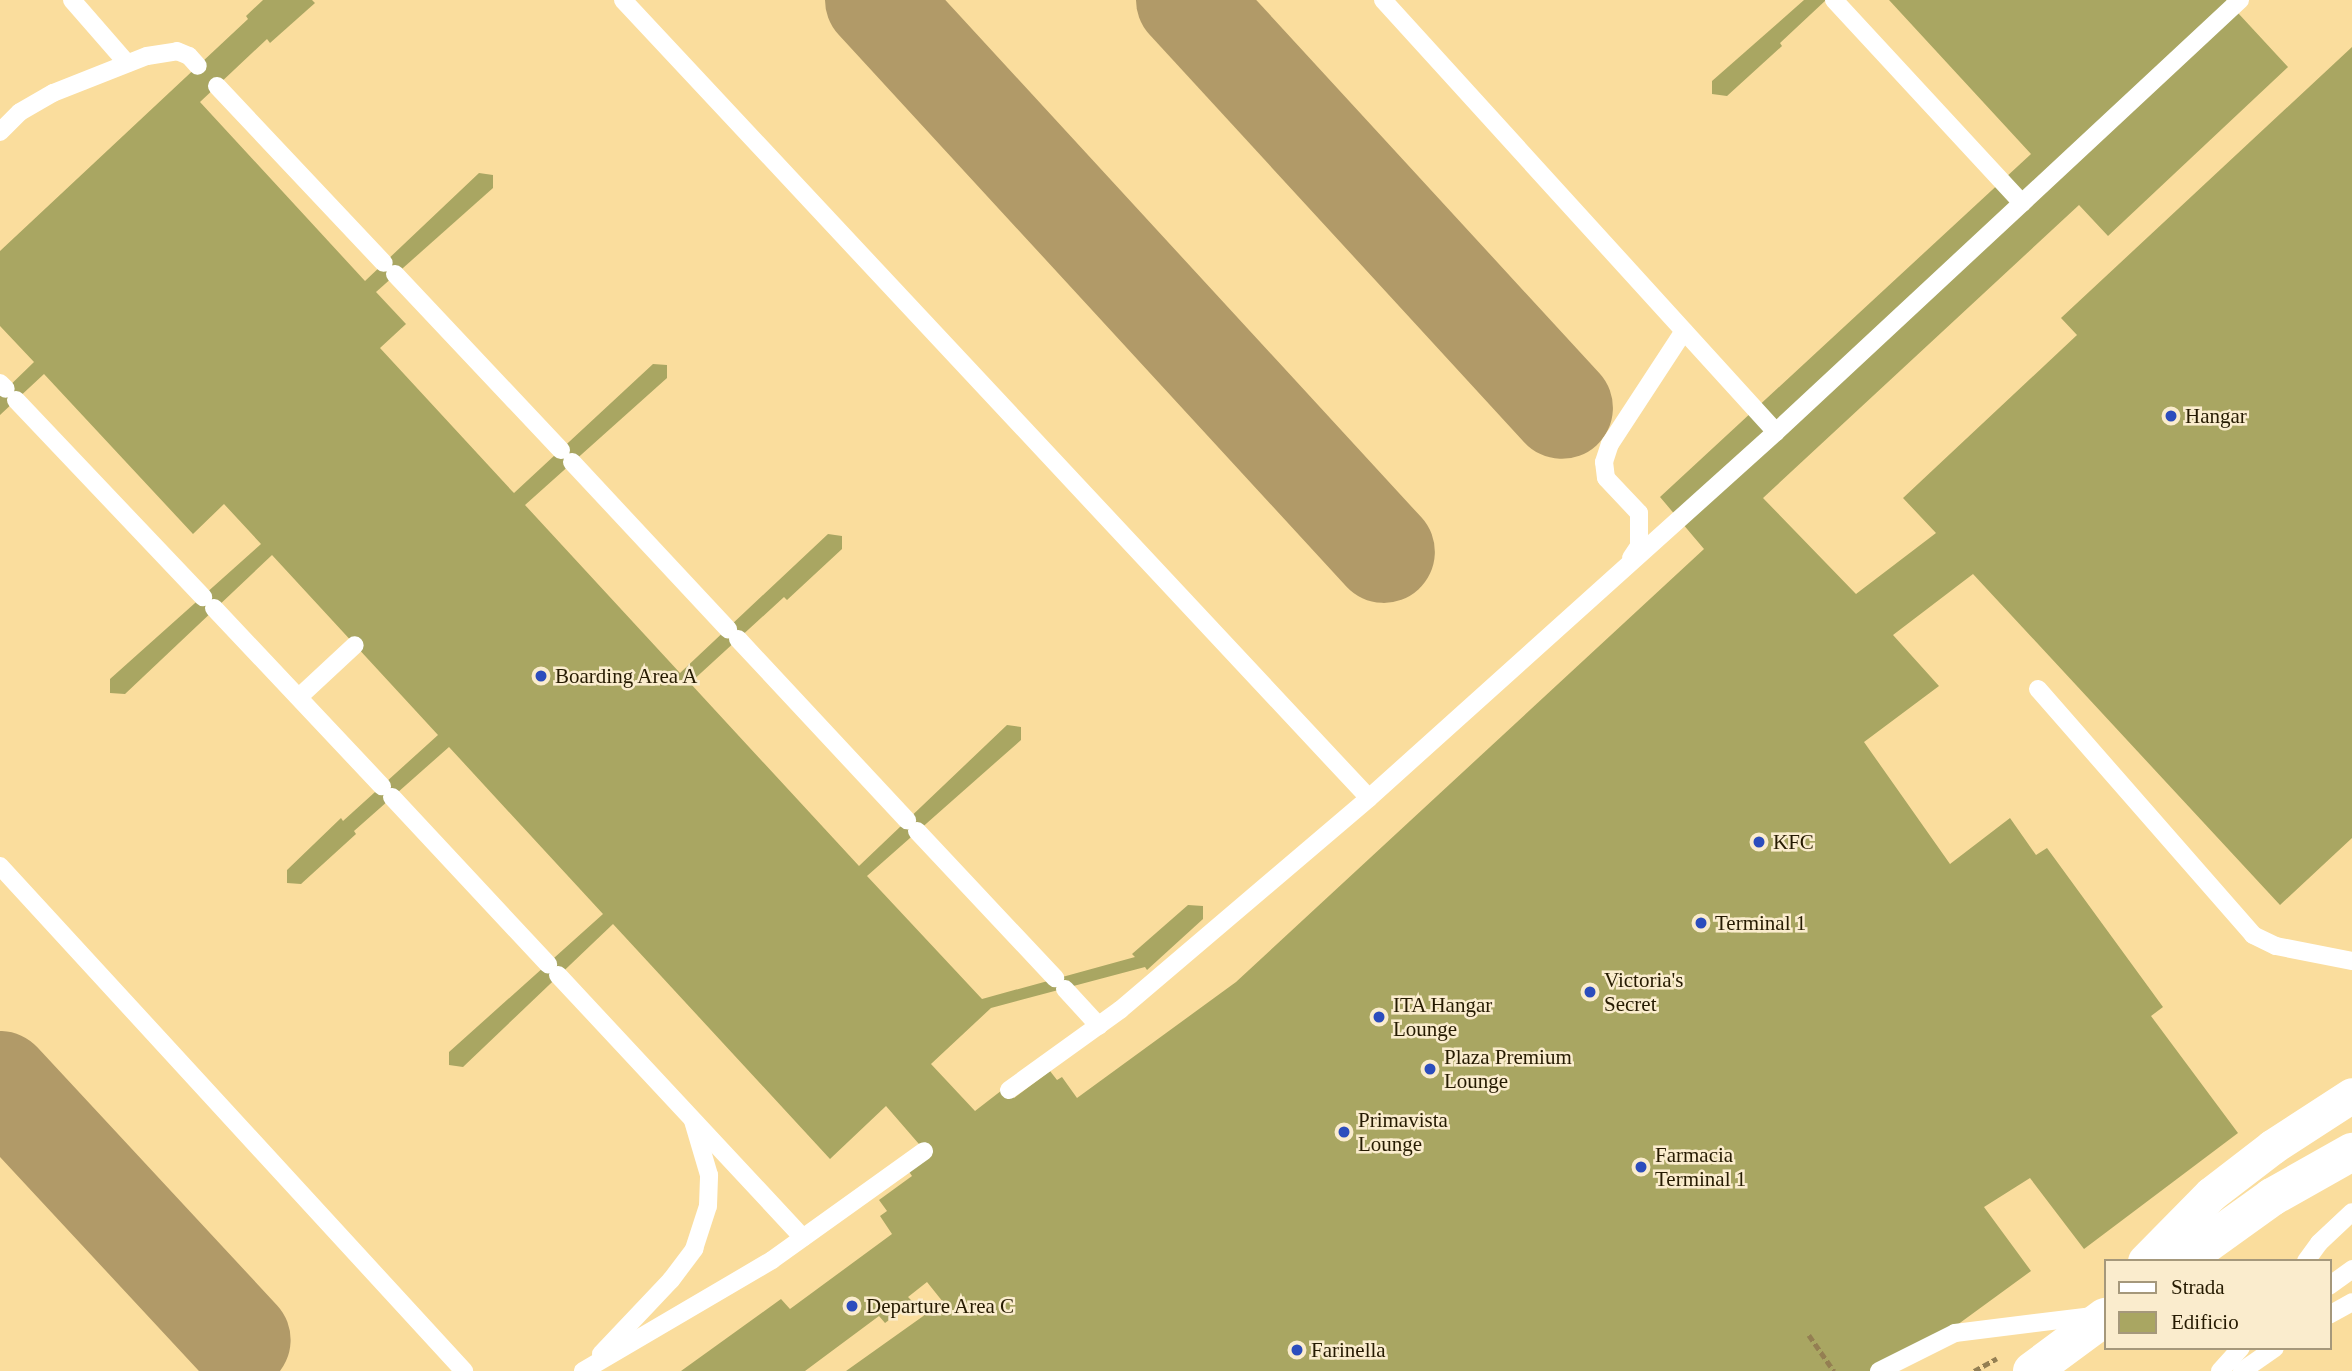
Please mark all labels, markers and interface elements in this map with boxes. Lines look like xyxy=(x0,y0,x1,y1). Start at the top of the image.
place label: Hangar xyxy=(2185,403,2247,429)
marker: Hangar xyxy=(2163,408,2179,424)
place label: Boarding Area A xyxy=(555,663,700,689)
marker: Boarding Area A xyxy=(533,668,549,684)
place label: KFC xyxy=(1773,829,1814,855)
marker: KFC xyxy=(1751,834,1767,850)
place label: Terminal 1 xyxy=(1715,910,1806,936)
marker: Terminal 1 xyxy=(1693,915,1709,931)
place label: Victoria's Secret xyxy=(1604,967,1683,1017)
marker: Victoria's Secret xyxy=(1582,984,1598,1000)
place label: ITA Hangar Lounge xyxy=(1393,992,1493,1042)
marker: ITA Hangar Lounge xyxy=(1371,1009,1387,1025)
place label: Plaza Premium Lounge xyxy=(1444,1044,1572,1094)
marker: Plaza Premium Lounge xyxy=(1422,1061,1438,1077)
place label: Primavista Lounge xyxy=(1358,1107,1448,1157)
marker: Primavista Lounge xyxy=(1336,1124,1352,1140)
place label: Farmacia Terminal 1 xyxy=(1655,1142,1746,1192)
marker: Farmacia Terminal 1 xyxy=(1633,1159,1649,1175)
legend xyxy=(2104,1259,2331,1350)
text: Strada xyxy=(2171,1275,2225,1299)
place label: Departure Area C xyxy=(866,1293,1015,1319)
marker: Departure Area C xyxy=(844,1298,860,1314)
text: Edificio xyxy=(2171,1310,2239,1334)
place label: Farinella xyxy=(1311,1337,1386,1363)
marker: Farinella xyxy=(1289,1342,1305,1358)

